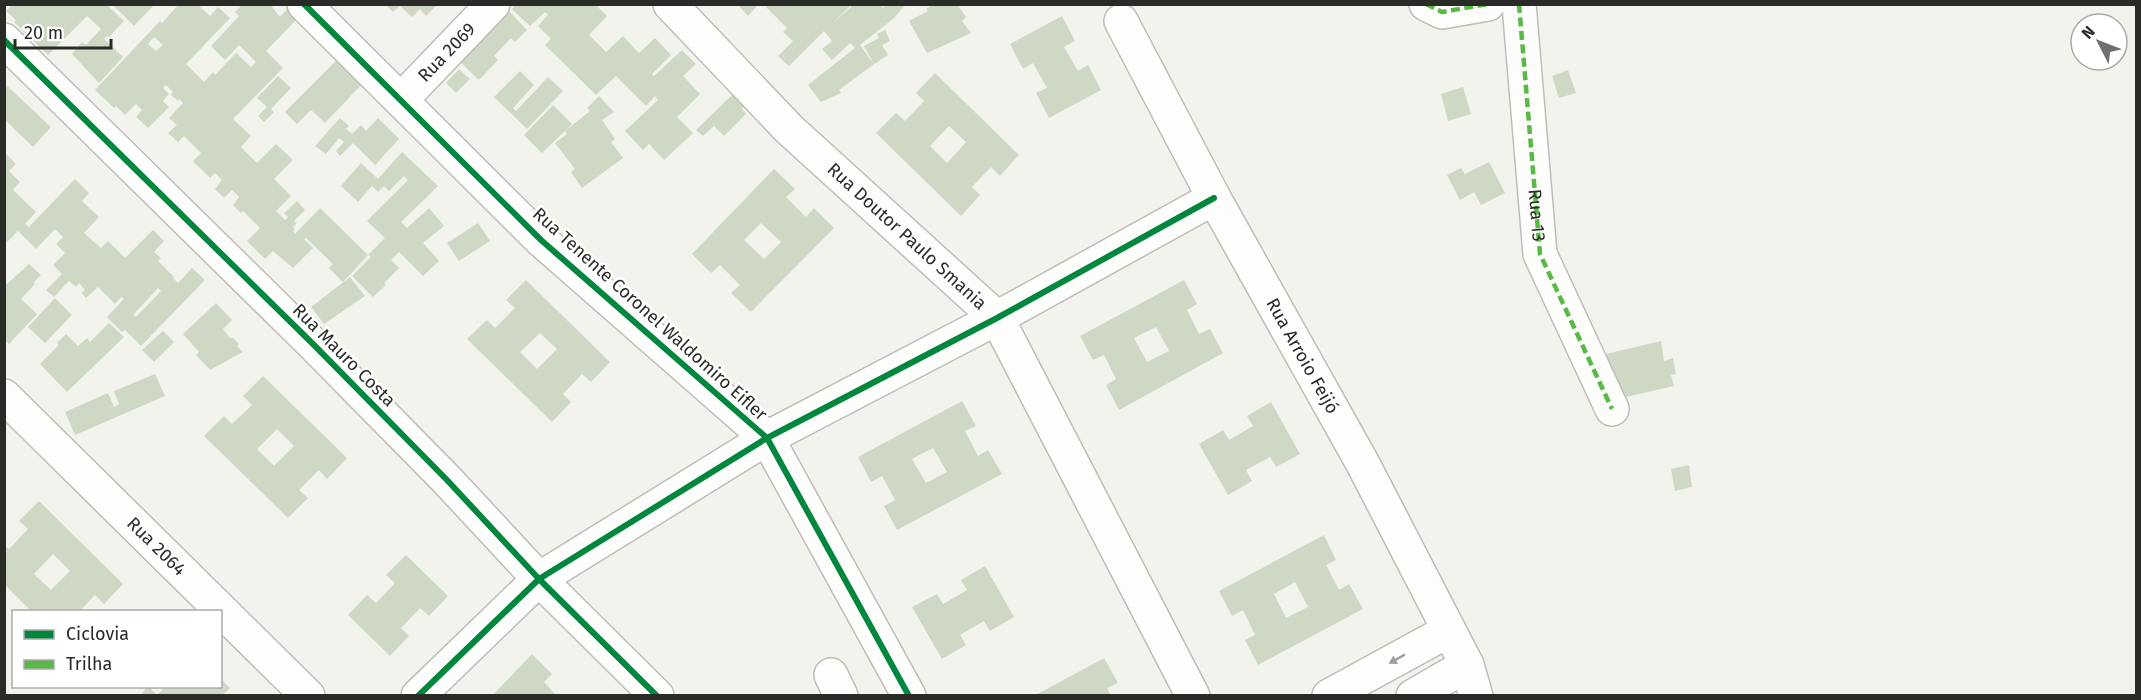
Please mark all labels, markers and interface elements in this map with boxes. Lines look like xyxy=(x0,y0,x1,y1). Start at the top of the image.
scale bar xyxy=(15,12,111,50)
north arrow xyxy=(2069,12,2129,72)
street label: Rua 2069 xyxy=(413,18,480,87)
text: 20 m xyxy=(24,22,63,44)
text: N xyxy=(2078,22,2099,43)
street label: Rua Doutor Paulo Smania xyxy=(823,158,991,314)
street label: Rua 13 xyxy=(1524,188,1550,242)
street label: Rua Tenente Coronel Waldomiro Eifler xyxy=(528,203,772,425)
street label: Rua Arroio Feijó xyxy=(1261,294,1344,418)
street label: Rua Mauro Costa xyxy=(288,299,400,411)
street label: Rua 2064 xyxy=(122,512,191,580)
legend xyxy=(12,610,222,688)
text: Ciclovia xyxy=(66,623,129,645)
text: Trilha xyxy=(66,653,112,675)
one-way arrow xyxy=(1388,654,1405,664)

